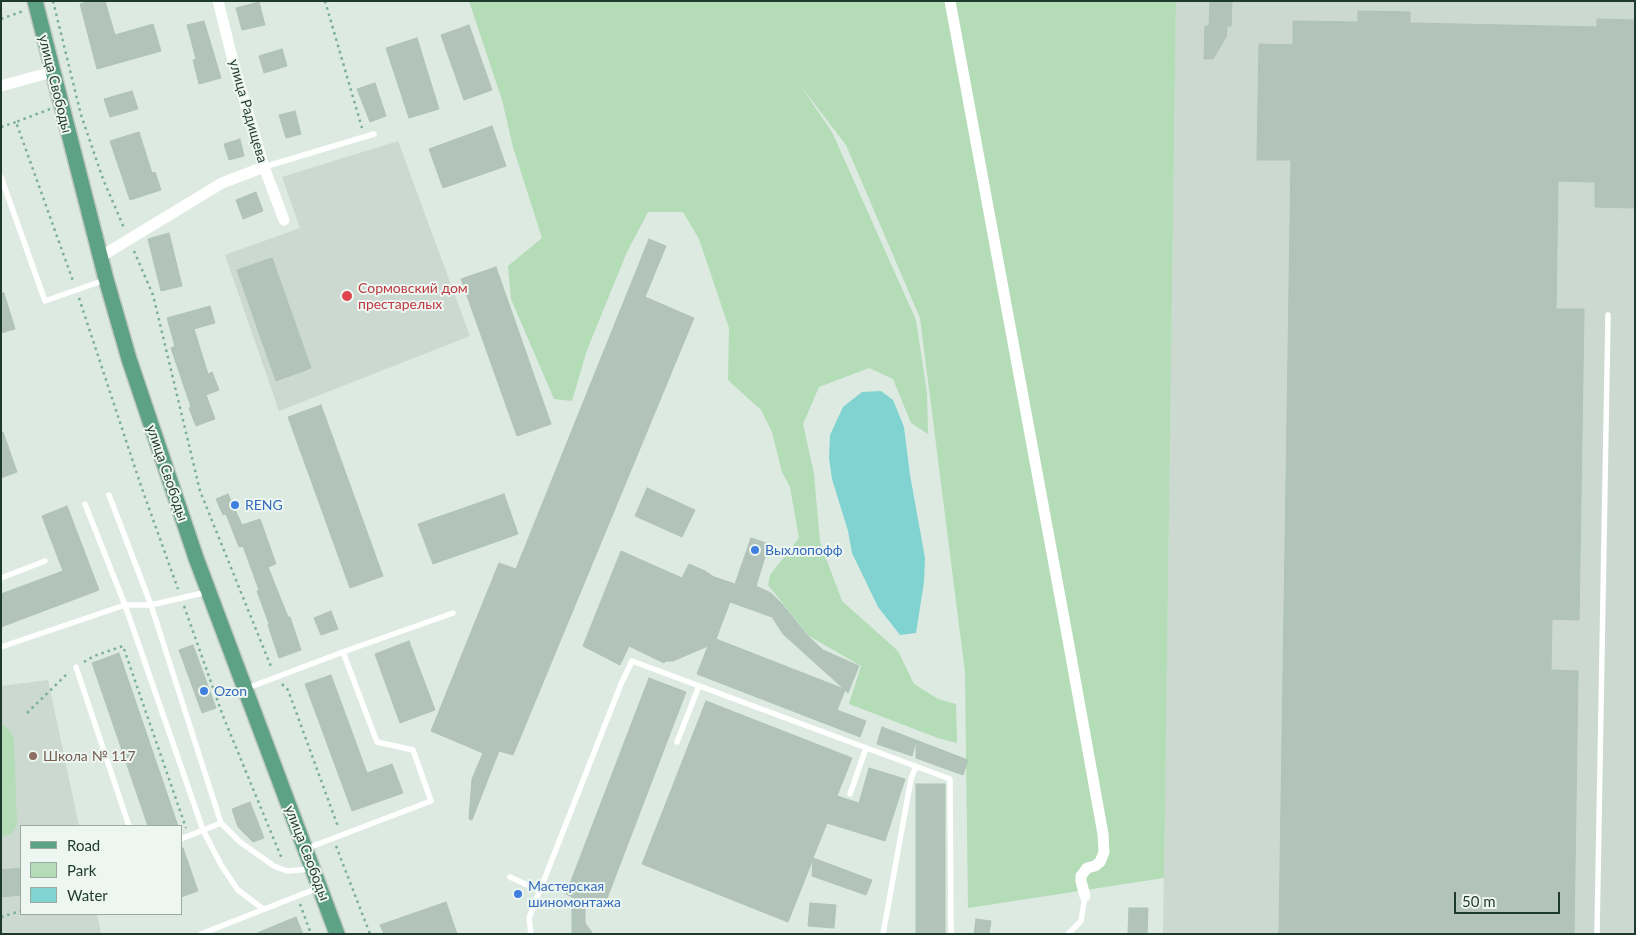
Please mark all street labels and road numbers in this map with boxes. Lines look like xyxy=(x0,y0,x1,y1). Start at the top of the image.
street label: улица Свободы xyxy=(35,33,75,135)
street label: улица Радищева xyxy=(225,57,271,165)
street label: улица Свободы xyxy=(143,423,191,523)
street label: улица Свободы xyxy=(281,803,333,903)

